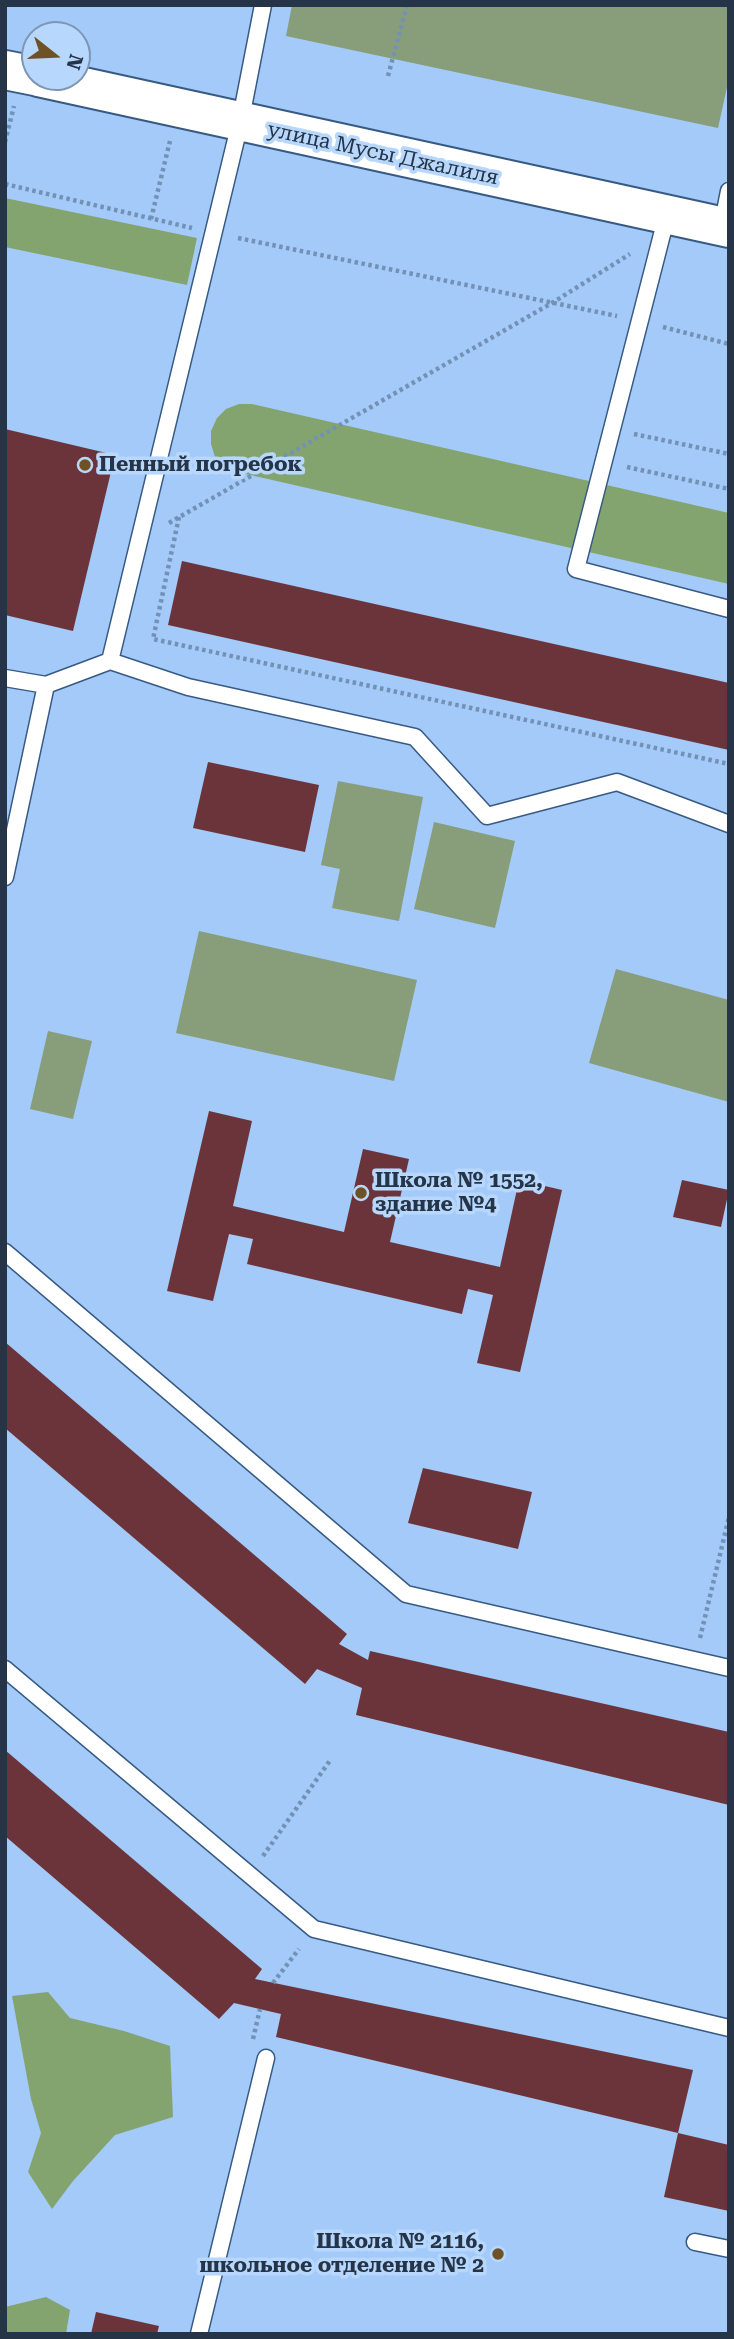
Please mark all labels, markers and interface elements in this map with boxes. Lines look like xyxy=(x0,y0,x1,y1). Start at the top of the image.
north arrow xyxy=(21,21,91,91)
text: N xyxy=(61,52,88,73)
street label: улица Мусы Джалиля xyxy=(265,117,501,191)
place label: Пенный погребок xyxy=(99,452,302,478)
marker: Пенный погребок xyxy=(77,457,93,473)
place label: Школа № 1552, здание №4 xyxy=(375,1168,543,1218)
marker: Школа № 1552, здание №4 xyxy=(353,1185,369,1201)
place label: Школа № 2116, школьное отделение № 2 xyxy=(200,2229,484,2279)
marker: Школа № 2116, школьное отделение № 2 xyxy=(490,2246,506,2262)

